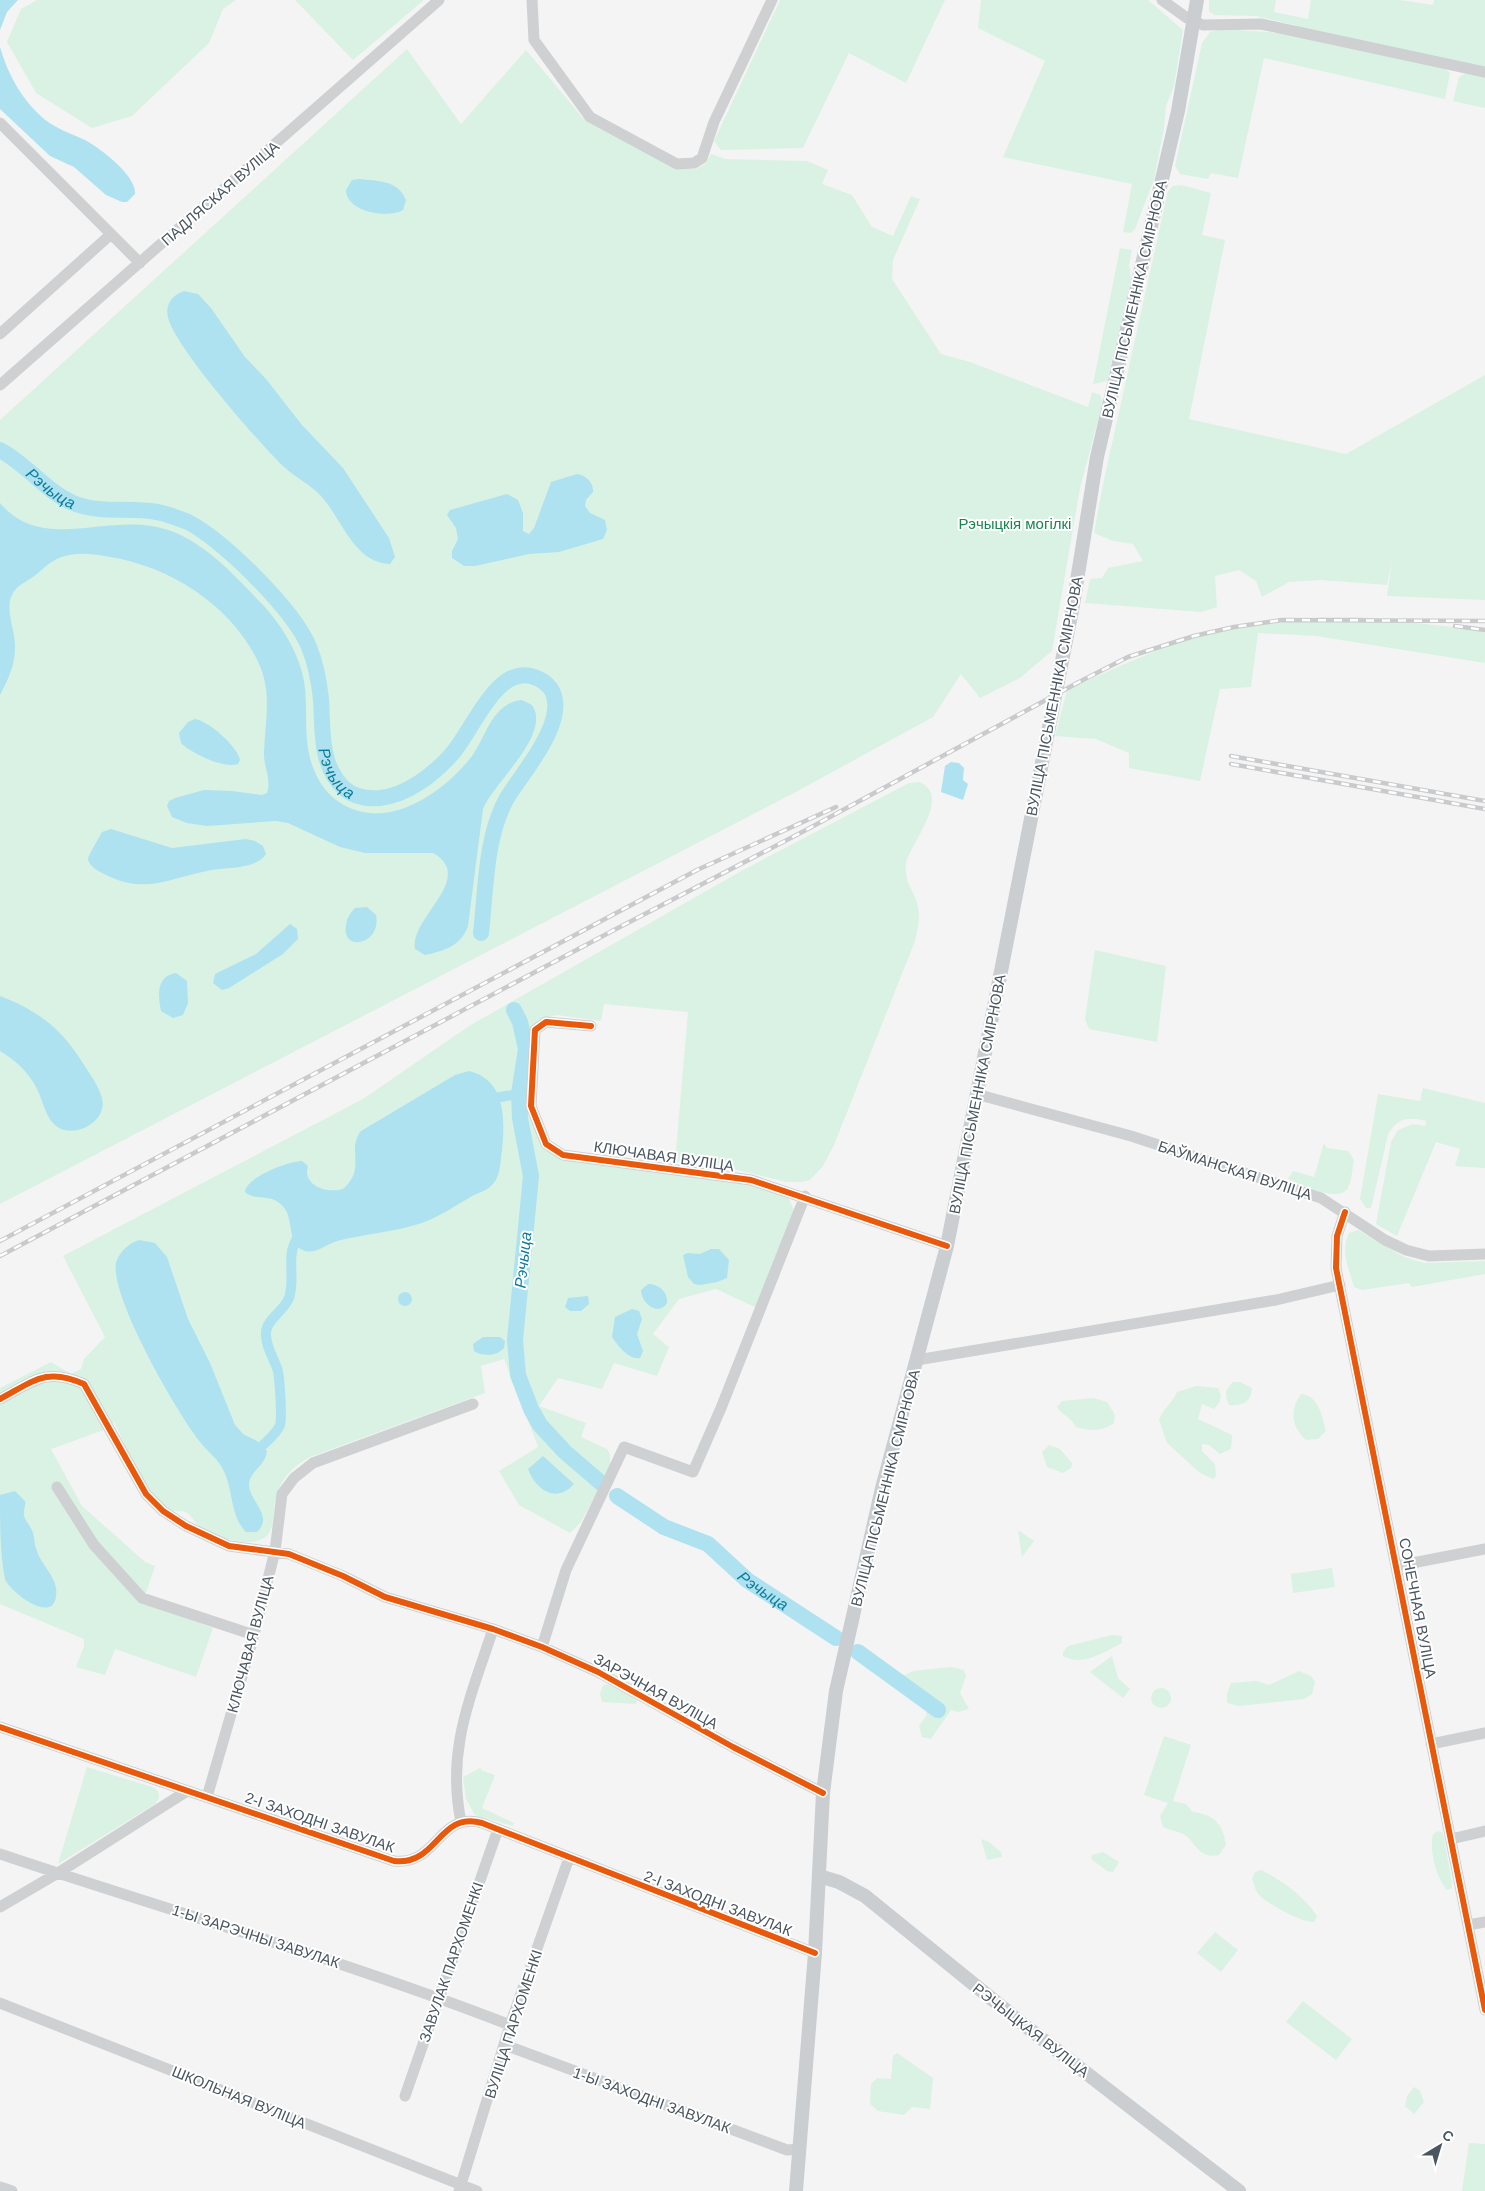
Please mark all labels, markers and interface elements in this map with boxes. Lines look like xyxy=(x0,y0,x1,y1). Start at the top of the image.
street label: ПАДЛЯСКАЯ ВУЛІЦА xyxy=(158,137,282,249)
street label: ВУЛІЦА ПІСЬМЕННІКА СМІРНОВА xyxy=(1098,178,1170,420)
water label: Рэчыца xyxy=(23,464,78,512)
park label: Рэчыцкія могілкі xyxy=(959,515,1071,532)
street label: ВУЛІЦА ПІСЬМЕННІКА СМІРНОВА xyxy=(1022,575,1086,817)
water label: Рэчыца xyxy=(316,746,358,802)
street label: ВУЛІЦА ПІСЬМЕННІКА СМІРНОВА xyxy=(945,973,1009,1215)
street label: БАЎМАНСКАЯ ВУЛІЦА xyxy=(1156,1137,1314,1203)
street label: КЛЮЧАВАЯ ВУЛІЦА xyxy=(593,1138,735,1174)
water label: Рэчыца xyxy=(512,1231,534,1289)
street label: ВУЛІЦА ПІСЬМЕННІКА СМІРНОВА xyxy=(847,1368,923,1608)
street label: СОНЕЧНАЯ ВУЛІЦА xyxy=(1396,1536,1440,1680)
water label: Рэчыца xyxy=(735,1568,792,1613)
street label: КЛЮЧАВАЯ ВУЛІЦА xyxy=(223,1574,277,1714)
street label: ЗАРЭЧНАЯ ВУЛІЦА xyxy=(591,1650,721,1732)
street label: 2-І ЗАХОДНІ ЗАВУЛАК xyxy=(243,1788,397,1856)
street label: 2-І ЗАХОДНІ ЗАВУЛАК xyxy=(642,1867,795,1939)
street label: ЗАВУЛАК ПАРХОМЕНКІ xyxy=(416,1880,486,2044)
street label: 1-Ы ЗАРЭЧНЫ ЗАВУЛАК xyxy=(170,1901,342,1971)
street label: ВУЛІЦА ПАРХОМЕНКІ xyxy=(481,1947,545,2101)
street label: РЭЧЫЦКАЯ ВУЛІЦА xyxy=(970,1979,1092,2081)
street label: ШКОЛЬНАЯ ВУЛІЦА xyxy=(170,2062,308,2132)
street label: 1-Ы ЗАХОДНІ ЗАВУЛАК xyxy=(571,2064,733,2136)
north arrow xyxy=(1415,2121,1465,2171)
text: С xyxy=(1439,2126,1457,2145)

